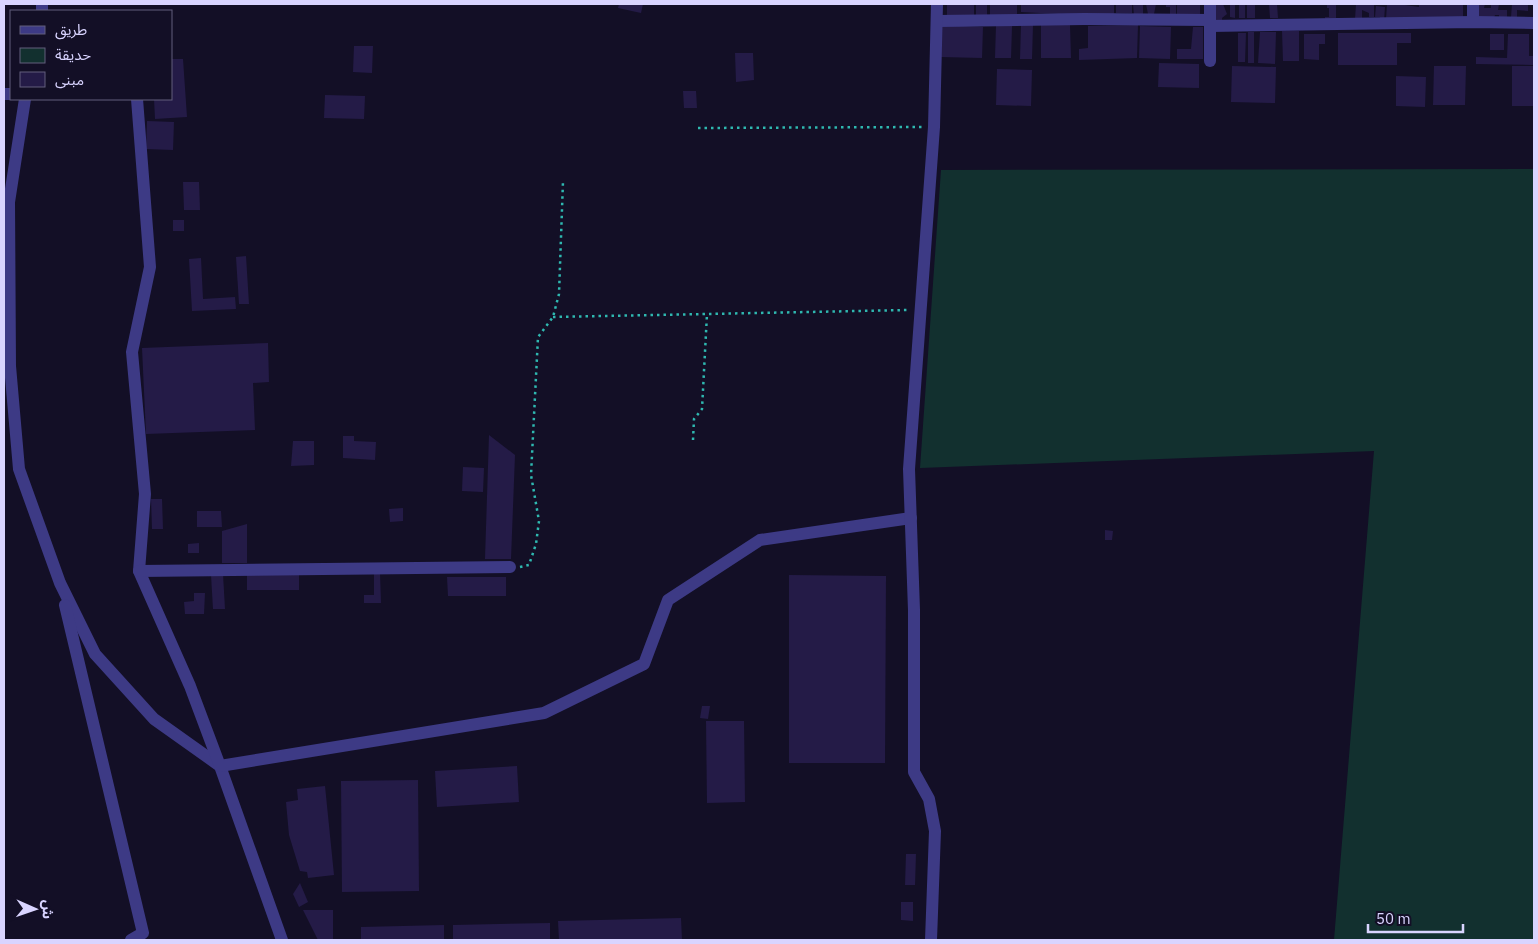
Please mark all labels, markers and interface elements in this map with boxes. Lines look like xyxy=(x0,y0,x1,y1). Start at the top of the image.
legend xyxy=(10,10,172,100)
text: طريق xyxy=(55,20,87,40)
text: حديقة xyxy=(55,45,91,64)
text: مبنى xyxy=(55,70,84,89)
north arrow xyxy=(10,884,60,934)
text: ش xyxy=(39,900,57,919)
scale bar xyxy=(1368,902,1463,934)
text: 50 m xyxy=(1376,909,1411,928)

